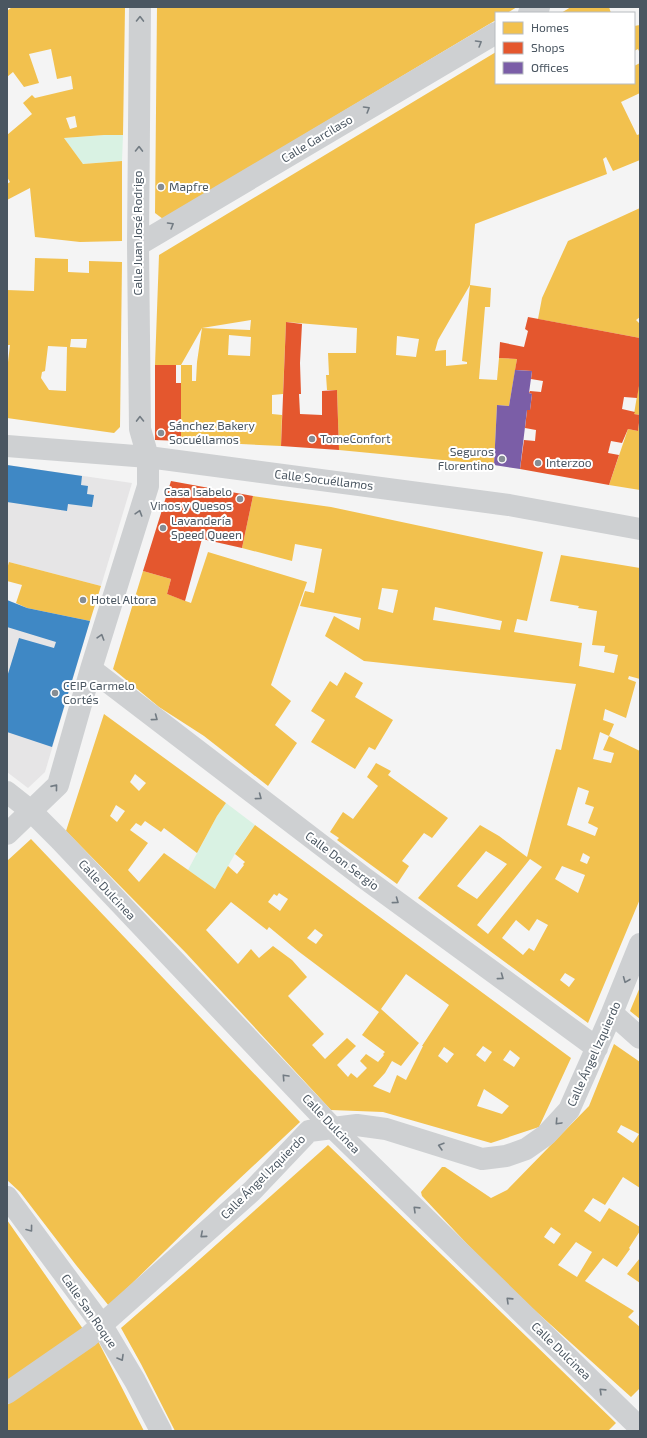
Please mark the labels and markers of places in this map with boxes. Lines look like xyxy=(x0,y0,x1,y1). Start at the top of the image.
place label: Mapfre xyxy=(169,179,209,193)
marker: Mapfre xyxy=(156,182,166,192)
place label: Sánchez Bakery Socuéllamos xyxy=(169,418,256,446)
marker: Sánchez Bakery Socuéllamos xyxy=(156,428,166,438)
place label: TomeConfort xyxy=(320,431,391,445)
marker: TomeConfort xyxy=(307,434,317,444)
place label: Seguros Florentino xyxy=(438,444,494,472)
marker: Seguros Florentino xyxy=(497,454,507,464)
place label: Interzoo xyxy=(546,455,592,469)
marker: Interzoo xyxy=(533,458,543,468)
place label: Casa Isabelo Vinos y Quesos xyxy=(150,484,232,513)
marker: Casa Isabelo Vinos y Quesos xyxy=(235,494,245,504)
place label: Lavandería Speed Queen xyxy=(171,513,242,542)
marker: Lavandería Speed Queen xyxy=(158,523,168,533)
place label: Hotel Altora xyxy=(91,592,156,606)
marker: Hotel Altora xyxy=(78,595,88,605)
place label: CEIP Carmelo Cortés xyxy=(63,678,135,706)
marker: CEIP Carmelo Cortés xyxy=(50,688,60,698)

